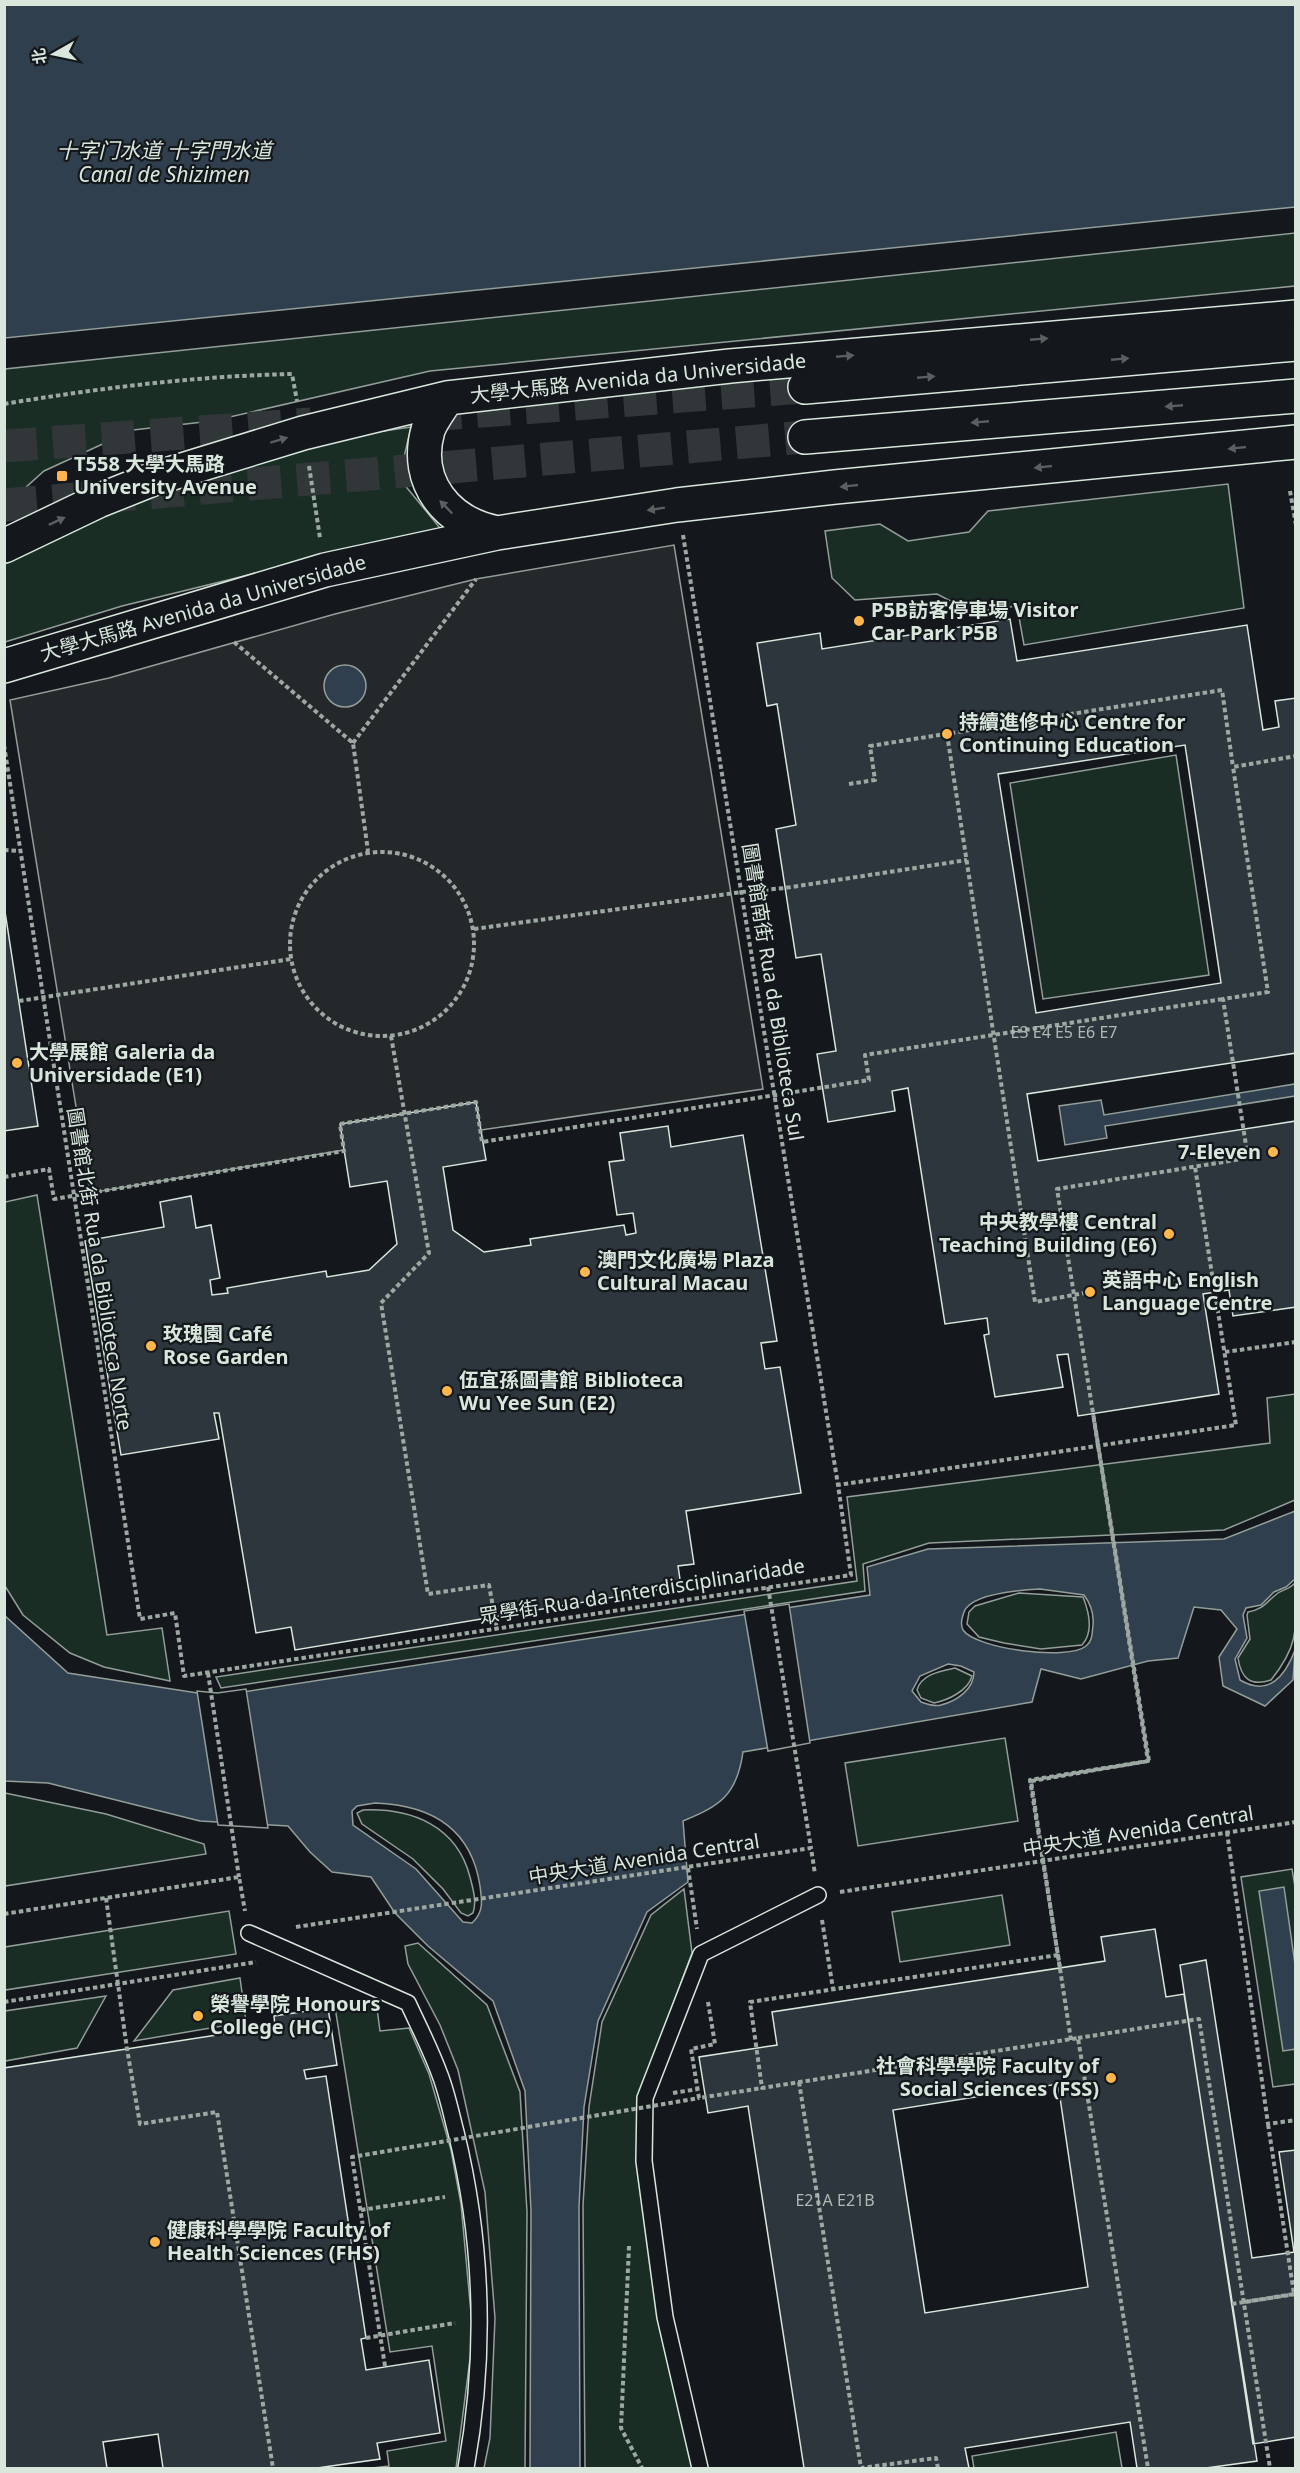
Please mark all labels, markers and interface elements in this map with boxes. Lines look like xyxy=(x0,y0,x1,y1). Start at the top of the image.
north arrow xyxy=(24,24,84,84)
text: 北 xyxy=(27,47,51,66)
water label: 十字门水道 十字門水道 Canal de Shizimen xyxy=(56,136,275,188)
one-way arrow xyxy=(1030,334,1049,344)
street label: 大學大馬路 Avenida da Universidade xyxy=(468,346,807,409)
one-way arrow xyxy=(836,351,855,361)
one-way arrow xyxy=(1110,355,1129,364)
one-way arrow xyxy=(916,372,935,381)
one-way arrow xyxy=(1165,401,1184,411)
one-way arrow xyxy=(971,417,990,427)
one-way arrow xyxy=(271,435,289,444)
one-way arrow xyxy=(1228,443,1247,452)
place label: T558 大學大馬路 University Avenue xyxy=(74,450,257,500)
one-way arrow xyxy=(1034,462,1053,472)
marker: T558 大學大馬路 University Avenue xyxy=(55,469,69,483)
one-way arrow xyxy=(840,481,859,491)
one-way arrow xyxy=(440,500,454,514)
one-way arrow xyxy=(646,504,665,513)
one-way arrow xyxy=(48,516,65,525)
street label: 大學大馬路 Avenida da Universidade xyxy=(37,548,369,667)
place label: P5B訪客停車場 Visitor Car Park P5B xyxy=(871,596,1079,646)
marker: P5B訪客停車場 Visitor Car Park P5B xyxy=(852,614,866,628)
place label: 持續進修中心 Centre for Continuing Education xyxy=(959,708,1186,758)
marker: 持續進修中心 Centre for Continuing Education xyxy=(940,727,954,741)
street label: 圖書館南街 Rua da Biblioteca Sul xyxy=(737,841,810,1143)
house number: E3 E4 E5 E6 E7 xyxy=(1011,1021,1117,1043)
place label: 大學展館 Galeria da Universidade (E1) xyxy=(29,1038,215,1088)
marker: 大學展館 Galeria da Universidade (E1) xyxy=(10,1056,24,1070)
street label: 圖書館北街 Rua da Biblioteca Norte xyxy=(62,1106,139,1432)
place label: 7-Eleven xyxy=(1178,1138,1261,1165)
marker: 7-Eleven xyxy=(1266,1145,1280,1159)
place label: 中央教學樓 Central Teaching Building (E6) xyxy=(939,1208,1157,1258)
marker: 中央教學樓 Central Teaching Building (E6) xyxy=(1162,1227,1176,1241)
place label: 澳門文化廣場 Plaza Cultural Macau xyxy=(597,1246,774,1296)
marker: 澳門文化廣場 Plaza Cultural Macau xyxy=(578,1265,592,1279)
place label: 英語中心 English Language Centre xyxy=(1102,1266,1273,1316)
marker: 英語中心 English Language Centre xyxy=(1083,1285,1097,1299)
place label: 玫瑰園 Café Rose Garden xyxy=(163,1320,288,1370)
marker: 玫瑰園 Café Rose Garden xyxy=(144,1339,158,1353)
place label: 伍宜孫圖書館 Biblioteca Wu Yee Sun (E2) xyxy=(459,1366,683,1416)
marker: 伍宜孫圖書館 Biblioteca Wu Yee Sun (E2) xyxy=(440,1384,454,1398)
street label: 眾學街 Rua da Interdisciplinaridade xyxy=(477,1551,807,1630)
street label: 中央大道 Avenida Central xyxy=(1021,1799,1255,1862)
street label: 中央大道 Avenida Central xyxy=(527,1827,761,1890)
place label: 榮譽學院 Honours College (HC) xyxy=(210,1990,380,2040)
marker: 榮譽學院 Honours College (HC) xyxy=(191,2009,205,2023)
place label: 社會科學學院 Faculty of Social Sciences (FSS) xyxy=(876,2052,1100,2102)
marker: 社會科學學院 Faculty of Social Sciences (FSS) xyxy=(1104,2071,1118,2085)
house number: E21A E21B xyxy=(795,2189,875,2211)
place label: 健康科學學院 Faculty of Health Sciences (FHS) xyxy=(167,2216,391,2266)
marker: 健康科學學院 Faculty of Health Sciences (FHS) xyxy=(148,2235,162,2249)

